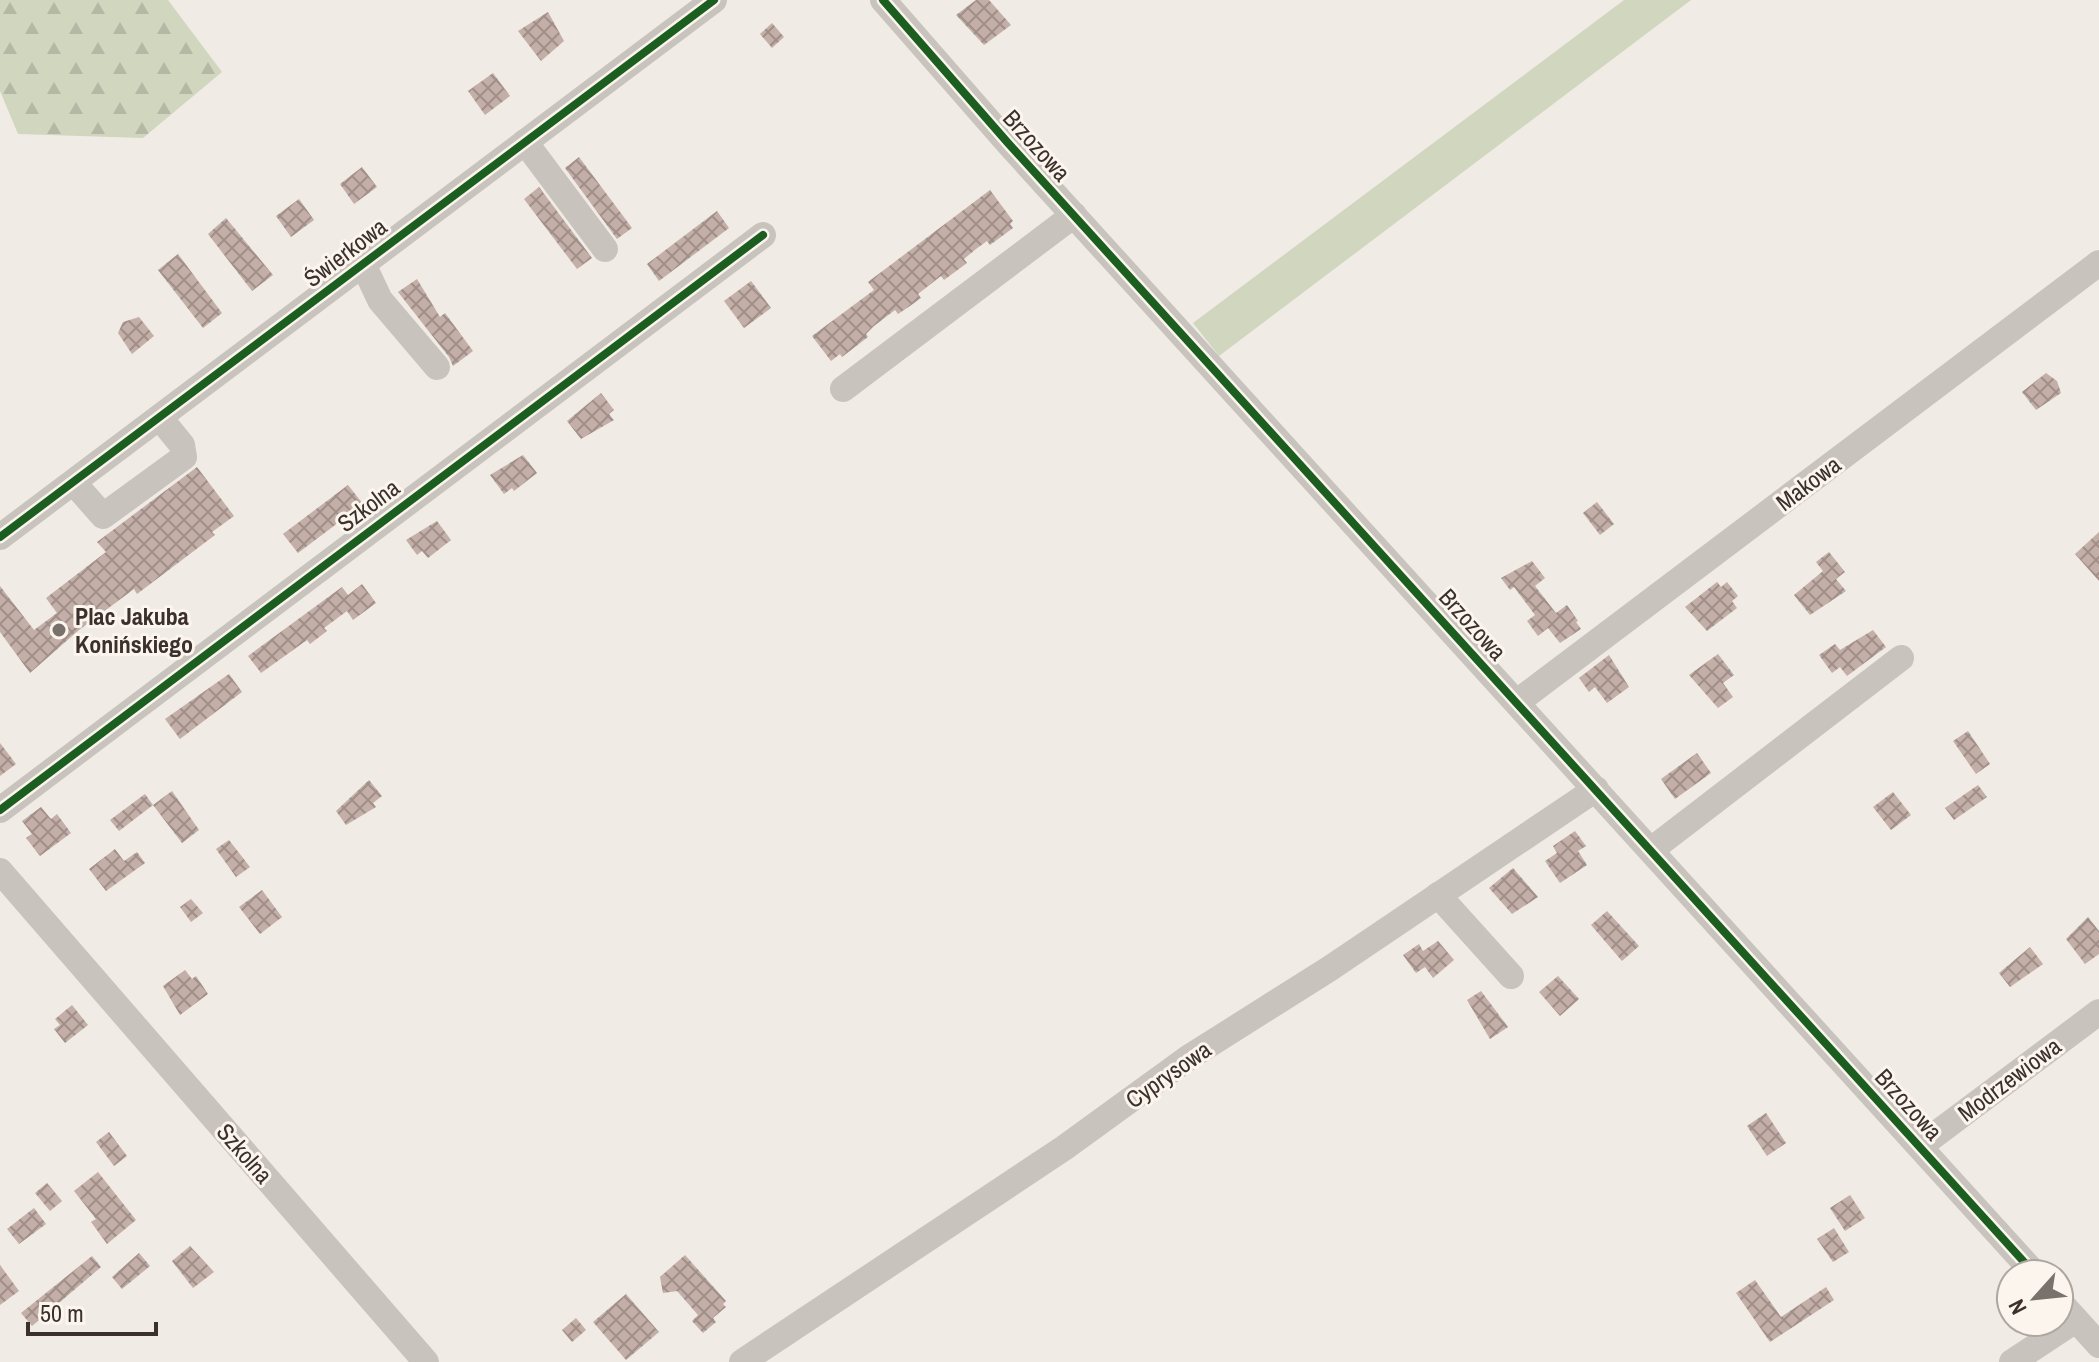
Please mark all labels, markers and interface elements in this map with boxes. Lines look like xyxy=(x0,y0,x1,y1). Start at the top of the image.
street label: Brzozowa xyxy=(996,102,1078,188)
street label: Świerkowa xyxy=(297,210,393,294)
street label: Makowa xyxy=(1769,448,1847,518)
street label: Szkolna xyxy=(330,471,406,539)
street label: Brzozowa xyxy=(1432,581,1514,667)
place label: Plac Jakuba Konińskiego xyxy=(75,600,193,660)
marker: Plac Jakuba Konińskiego xyxy=(50,621,68,639)
street label: Modrzewiowa xyxy=(1951,1030,2067,1128)
street label: Cyprysowa xyxy=(1119,1033,1217,1115)
street label: Brzozowa xyxy=(1868,1061,1950,1147)
street label: Szkolna xyxy=(210,1116,280,1190)
north arrow xyxy=(1995,1258,2075,1338)
scale bar xyxy=(28,1286,156,1336)
text: N xyxy=(2001,1294,2034,1320)
text: 50 m xyxy=(40,1297,84,1329)

